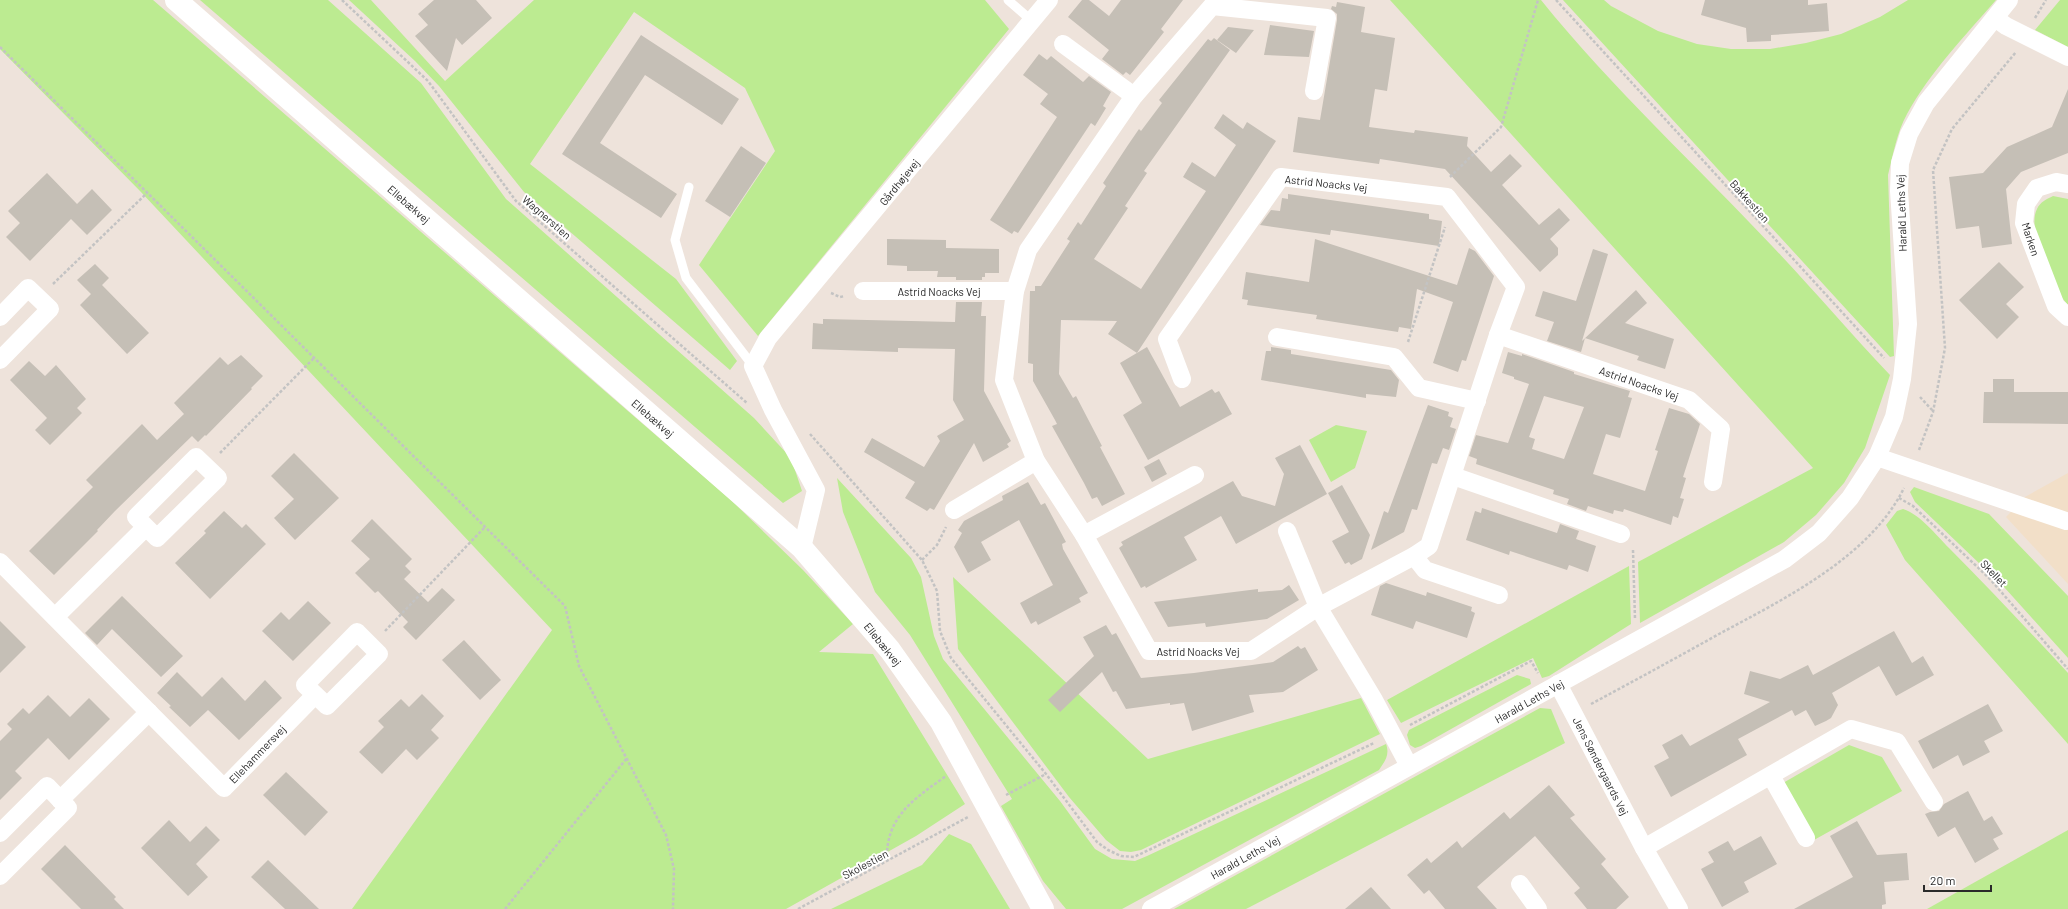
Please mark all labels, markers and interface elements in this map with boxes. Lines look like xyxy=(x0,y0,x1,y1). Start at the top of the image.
street label: Gårdhøjevej xyxy=(876,156,922,208)
street label: Astrid Noacks Vej xyxy=(1284,172,1368,194)
street label: Harald Leths Vej xyxy=(1893,174,1909,252)
street label: Bakkestien xyxy=(1727,177,1773,225)
street label: Ellebækvej xyxy=(385,182,433,226)
street label: Wagnerstien xyxy=(520,192,574,242)
street label: Marken xyxy=(2019,221,2043,258)
street label: Astrid Noacks Vej xyxy=(897,285,981,298)
street label: Astrid Noacks Vej xyxy=(1598,363,1680,403)
street label: Ellebækvej xyxy=(629,396,677,440)
street label: Skellet xyxy=(1978,557,2010,589)
street label: Ellebækvej xyxy=(862,620,904,668)
street label: Astrid Noacks Vej xyxy=(1156,645,1240,658)
street label: Harald Leths Vej xyxy=(1492,677,1566,725)
street label: Jens Søndergaards Vej xyxy=(1571,715,1631,817)
street label: Ellehammersvej xyxy=(226,722,288,786)
street label: Harald Leths Vej xyxy=(1208,833,1282,881)
street label: Skolestien xyxy=(840,847,890,881)
scale bar xyxy=(1924,867,1991,893)
text: 20 m xyxy=(1930,873,1956,887)

